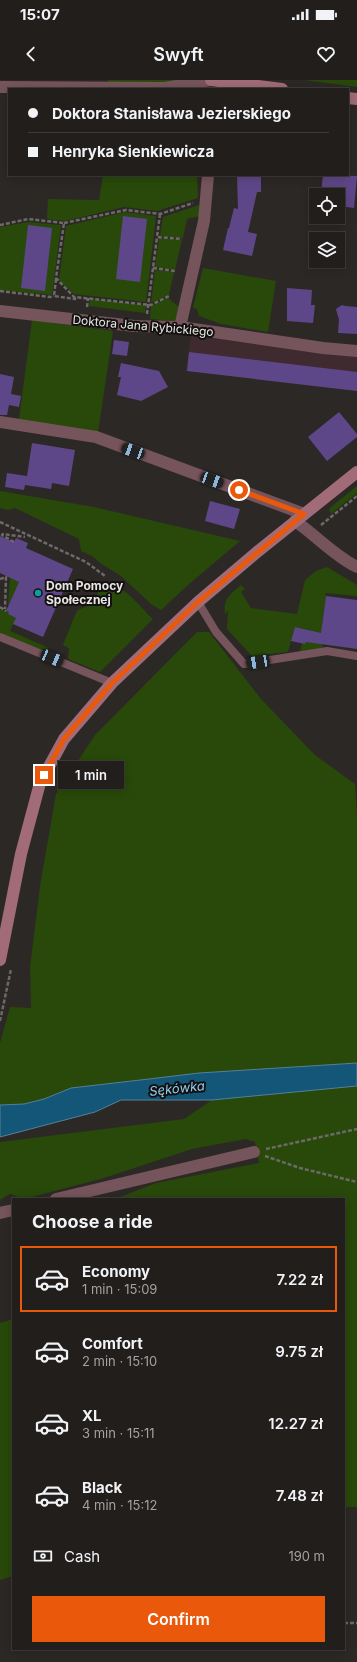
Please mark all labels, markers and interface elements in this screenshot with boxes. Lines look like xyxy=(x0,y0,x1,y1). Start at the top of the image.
text: 15:07 xyxy=(20,5,60,24)
icon: back xyxy=(20,43,42,65)
icon: heart xyxy=(315,43,337,65)
text: Swyft xyxy=(153,44,204,65)
text: Doktora Stanisława Jezierskiego xyxy=(52,104,291,123)
text: Henryka Sienkiewicza xyxy=(52,142,214,161)
map controls xyxy=(309,188,345,268)
button: locate xyxy=(309,188,345,224)
button: layers xyxy=(309,232,345,268)
street label: Doktora Jana Rybickiego xyxy=(72,312,214,339)
car xyxy=(120,441,146,461)
car xyxy=(199,470,225,490)
route start xyxy=(230,481,248,499)
place label: Dom Pomocy Społecznej xyxy=(46,578,124,607)
marker: Dom Pomocy Społecznej xyxy=(33,588,43,598)
car xyxy=(39,648,65,668)
car xyxy=(245,654,271,670)
callout: 1 min xyxy=(58,761,124,789)
route end xyxy=(35,766,53,784)
text: 1 min xyxy=(75,767,107,783)
water label: Sękówka xyxy=(148,1077,206,1099)
text: Choose a ride xyxy=(32,1211,153,1232)
icon: car xyxy=(34,1261,70,1297)
text: Economy xyxy=(82,1262,150,1281)
text: 7.22 zł xyxy=(277,1270,323,1289)
text: 1 min · 15:09 xyxy=(82,1281,157,1297)
icon: car xyxy=(34,1333,70,1369)
text: Comfort xyxy=(82,1334,143,1353)
text: 9.75 zł xyxy=(275,1342,323,1361)
text: 2 min · 15:10 xyxy=(82,1353,157,1369)
icon: car xyxy=(34,1405,70,1441)
text: XL xyxy=(82,1406,102,1425)
text: 12.27 zł xyxy=(268,1414,323,1433)
text: 3 min · 15:11 xyxy=(82,1425,154,1441)
icon: car xyxy=(34,1477,70,1513)
text: Black xyxy=(82,1478,122,1497)
text: 7.48 zł xyxy=(276,1486,323,1505)
text: 4 min · 15:12 xyxy=(82,1497,157,1513)
icon: cash xyxy=(32,1545,54,1567)
text: Cash xyxy=(64,1547,100,1566)
text: 190 m xyxy=(288,1548,325,1564)
button: Confirm xyxy=(32,1596,325,1642)

